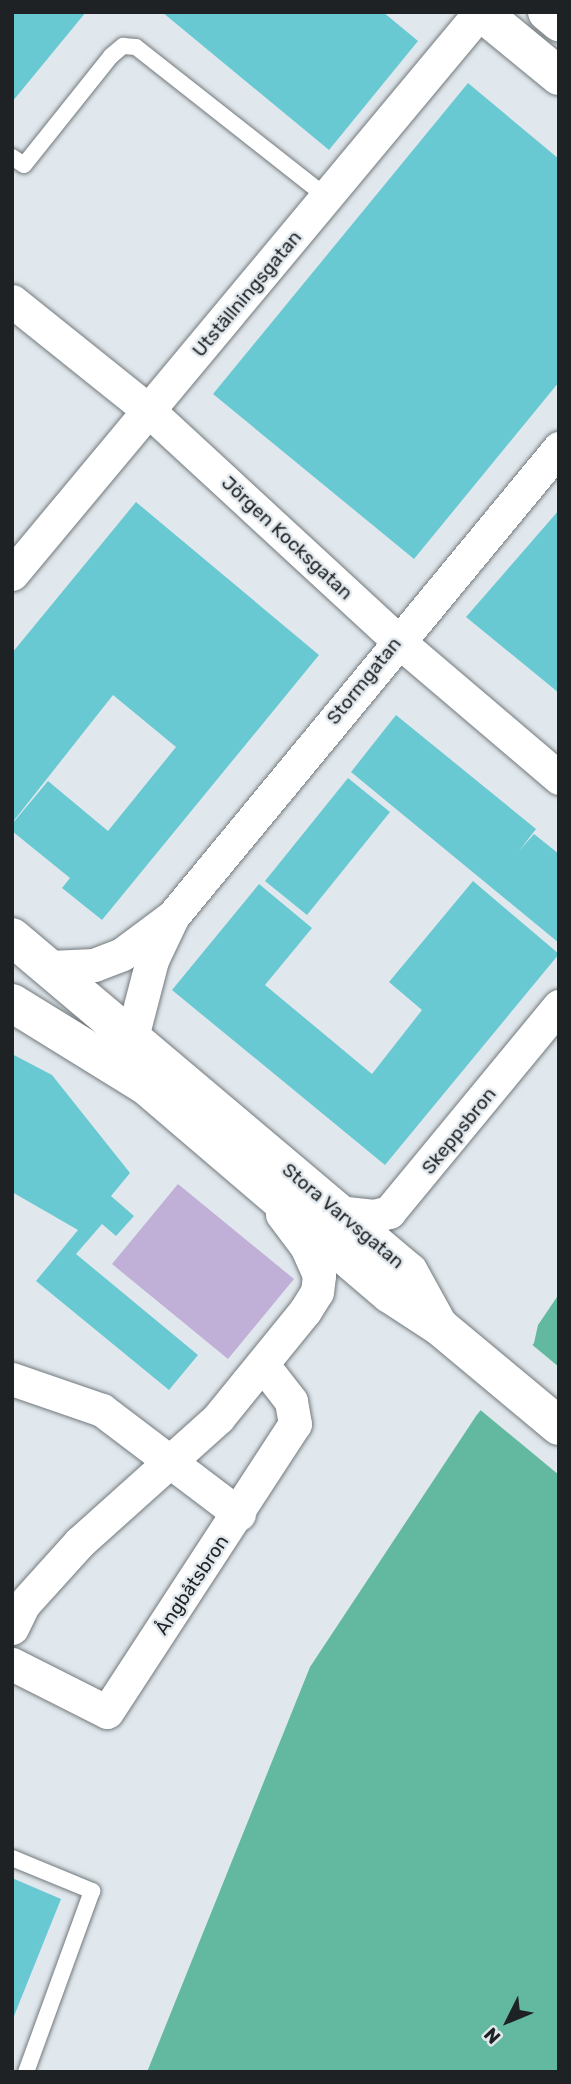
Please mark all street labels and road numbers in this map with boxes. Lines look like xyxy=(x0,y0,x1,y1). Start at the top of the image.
street label: Utställningsgatan xyxy=(188,226,306,362)
street label: Jörgen Kocksgatan xyxy=(217,471,357,605)
street label: Stormgatan xyxy=(322,633,406,729)
street label: Skeppsbron xyxy=(417,1083,501,1179)
street label: Stora Varvsgatan xyxy=(277,1158,409,1274)
street label: Ångbåtsbron xyxy=(150,1531,234,1639)

